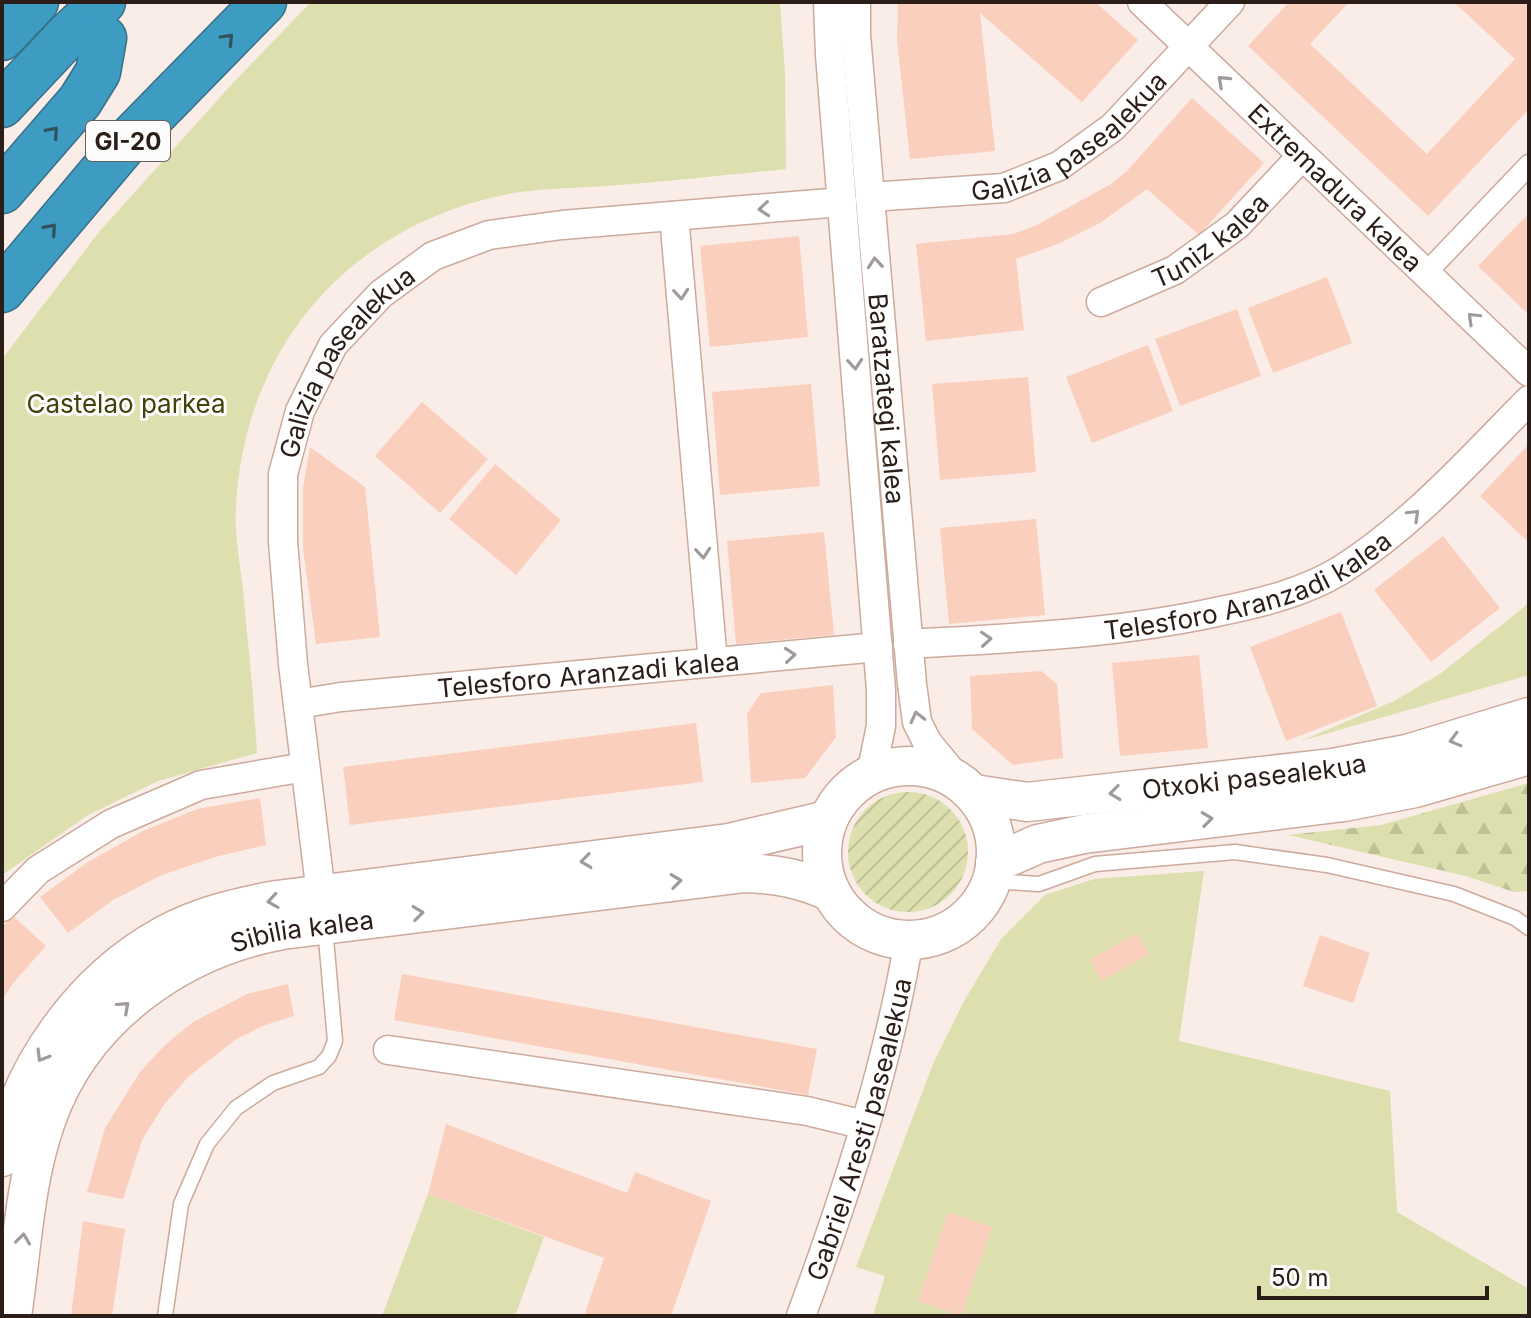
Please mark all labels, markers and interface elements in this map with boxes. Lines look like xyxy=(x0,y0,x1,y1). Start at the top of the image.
one-way arrow xyxy=(218,34,233,48)
street label: Galizia pasealekua xyxy=(970,65,1173,206)
one-way arrow xyxy=(1218,76,1233,90)
street label: Extremadura kalea xyxy=(1242,97,1429,278)
road number: GI-20 xyxy=(86,121,170,161)
one-way arrow xyxy=(43,127,58,142)
street label: Tuniz kalea xyxy=(1147,187,1274,294)
one-way arrow xyxy=(757,200,770,217)
one-way arrow xyxy=(41,224,56,239)
one-way arrow xyxy=(867,256,884,269)
street label: Galizia pasealekua xyxy=(273,259,420,461)
one-way arrow xyxy=(672,288,689,301)
street label: Baratzategi kalea xyxy=(863,292,912,505)
one-way arrow xyxy=(1468,313,1482,327)
one-way arrow xyxy=(846,358,863,371)
park label: Castelao parkea xyxy=(26,388,226,419)
one-way arrow xyxy=(1405,510,1419,525)
street label: Telesforo Aranzadi kalea xyxy=(1102,524,1397,645)
one-way arrow xyxy=(694,547,711,560)
one-way arrow xyxy=(980,631,993,648)
street label: Telesforo Aranzadi kalea xyxy=(436,644,741,703)
one-way arrow xyxy=(784,647,797,664)
one-way arrow xyxy=(910,710,927,724)
one-way arrow xyxy=(1448,731,1462,748)
street label: Otxoki pasealekua xyxy=(1140,747,1369,805)
one-way arrow xyxy=(1108,784,1121,801)
one-way arrow xyxy=(1201,810,1214,827)
one-way arrow xyxy=(579,852,592,869)
one-way arrow xyxy=(670,873,683,890)
one-way arrow xyxy=(266,891,279,908)
street label: Sibilia kalea xyxy=(226,903,375,958)
one-way arrow xyxy=(412,905,425,922)
street label: Gabriel Aresti pasealekua xyxy=(800,975,917,1285)
one-way arrow xyxy=(114,1002,129,1016)
one-way arrow xyxy=(37,1048,52,1062)
one-way arrow xyxy=(15,1232,32,1245)
scale bar xyxy=(1259,1250,1487,1300)
text: 50 m xyxy=(1271,1263,1329,1292)

